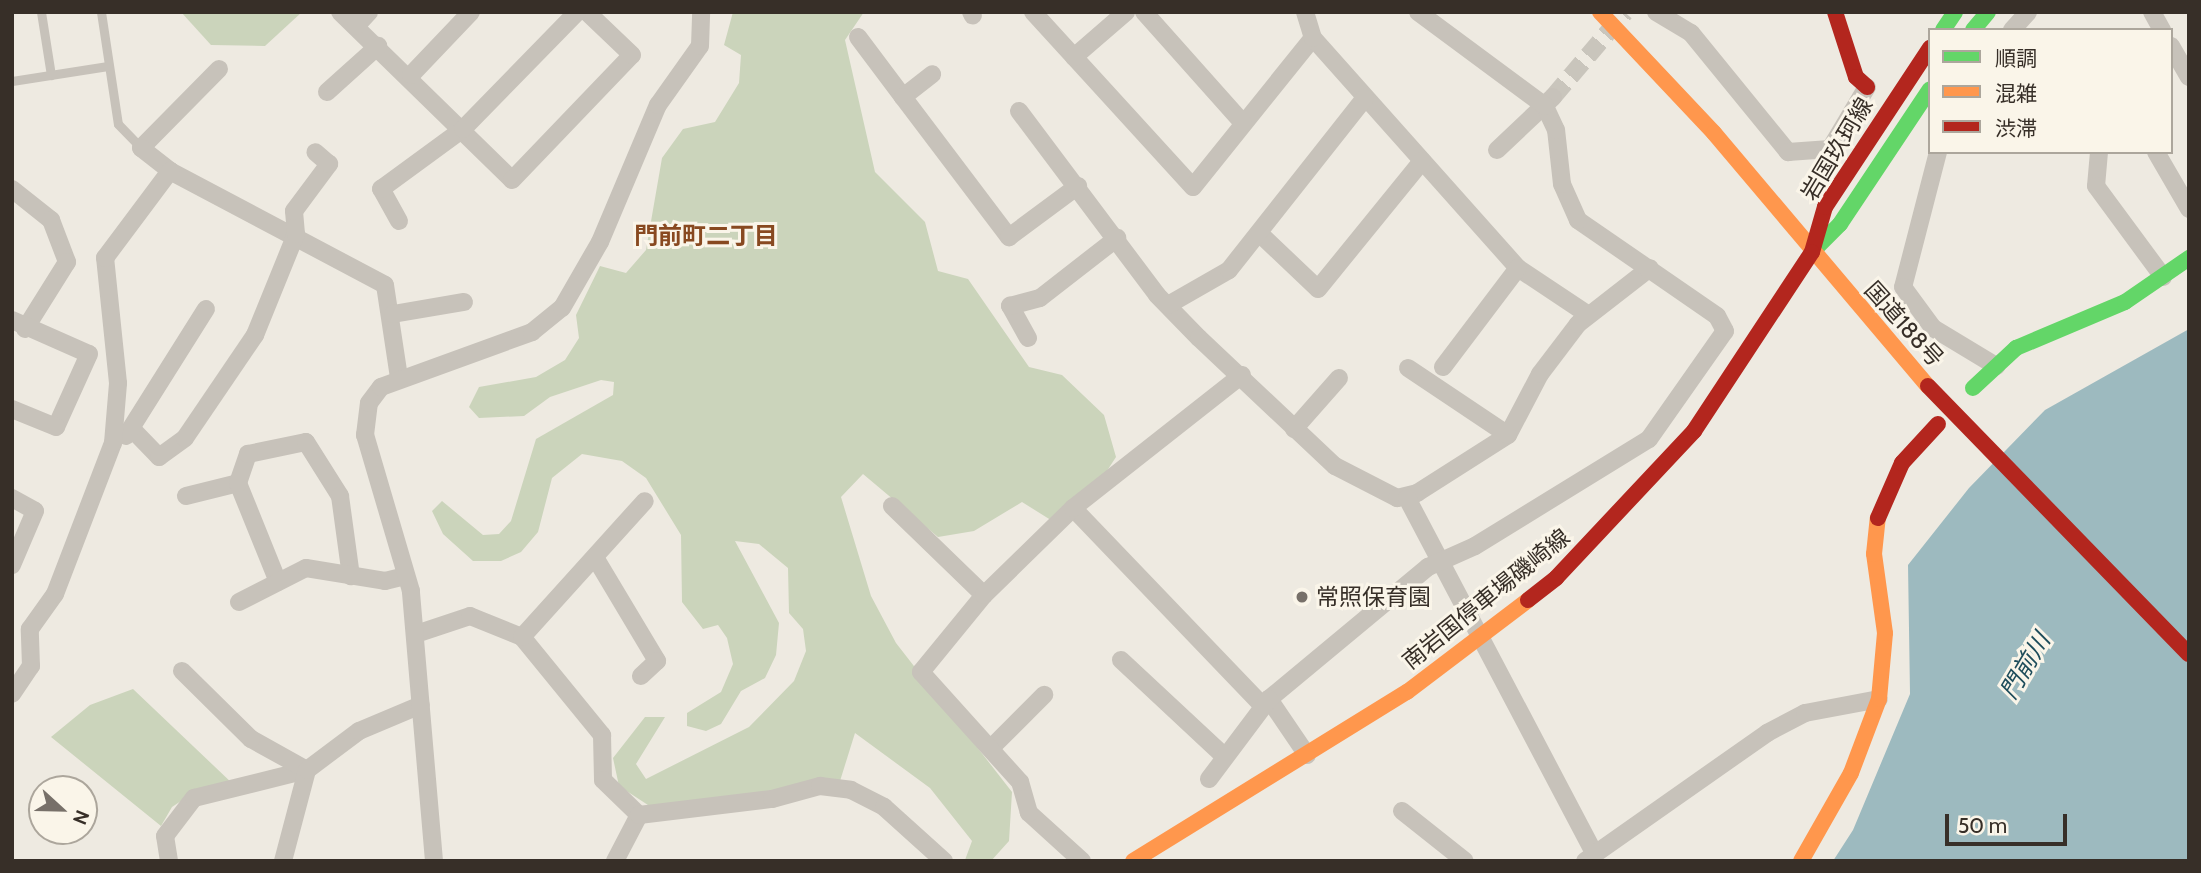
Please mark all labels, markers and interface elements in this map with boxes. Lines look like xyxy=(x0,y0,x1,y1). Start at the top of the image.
legend xyxy=(1928,28,2173,154)
text: 順調 xyxy=(1995,46,2037,71)
text: 混雑 xyxy=(1995,81,2037,106)
street label: 岩国玖珂線 xyxy=(1796,93,1878,205)
text: 渋滞 xyxy=(1995,116,2037,141)
district label: 門前町二丁目 xyxy=(634,222,778,250)
street label: 国道188号 xyxy=(1859,276,1949,372)
street label: 南岩国停車場磯崎線 xyxy=(1397,523,1575,675)
place label: 常照保育園 xyxy=(1316,583,1431,611)
marker: 常照保育園 xyxy=(1294,589,1310,605)
water label: 門前川 xyxy=(1994,628,2056,704)
north arrow xyxy=(28,775,98,845)
scale bar xyxy=(1949,800,2072,844)
text: N xyxy=(68,807,94,828)
text: 50 m xyxy=(1958,813,2007,838)

